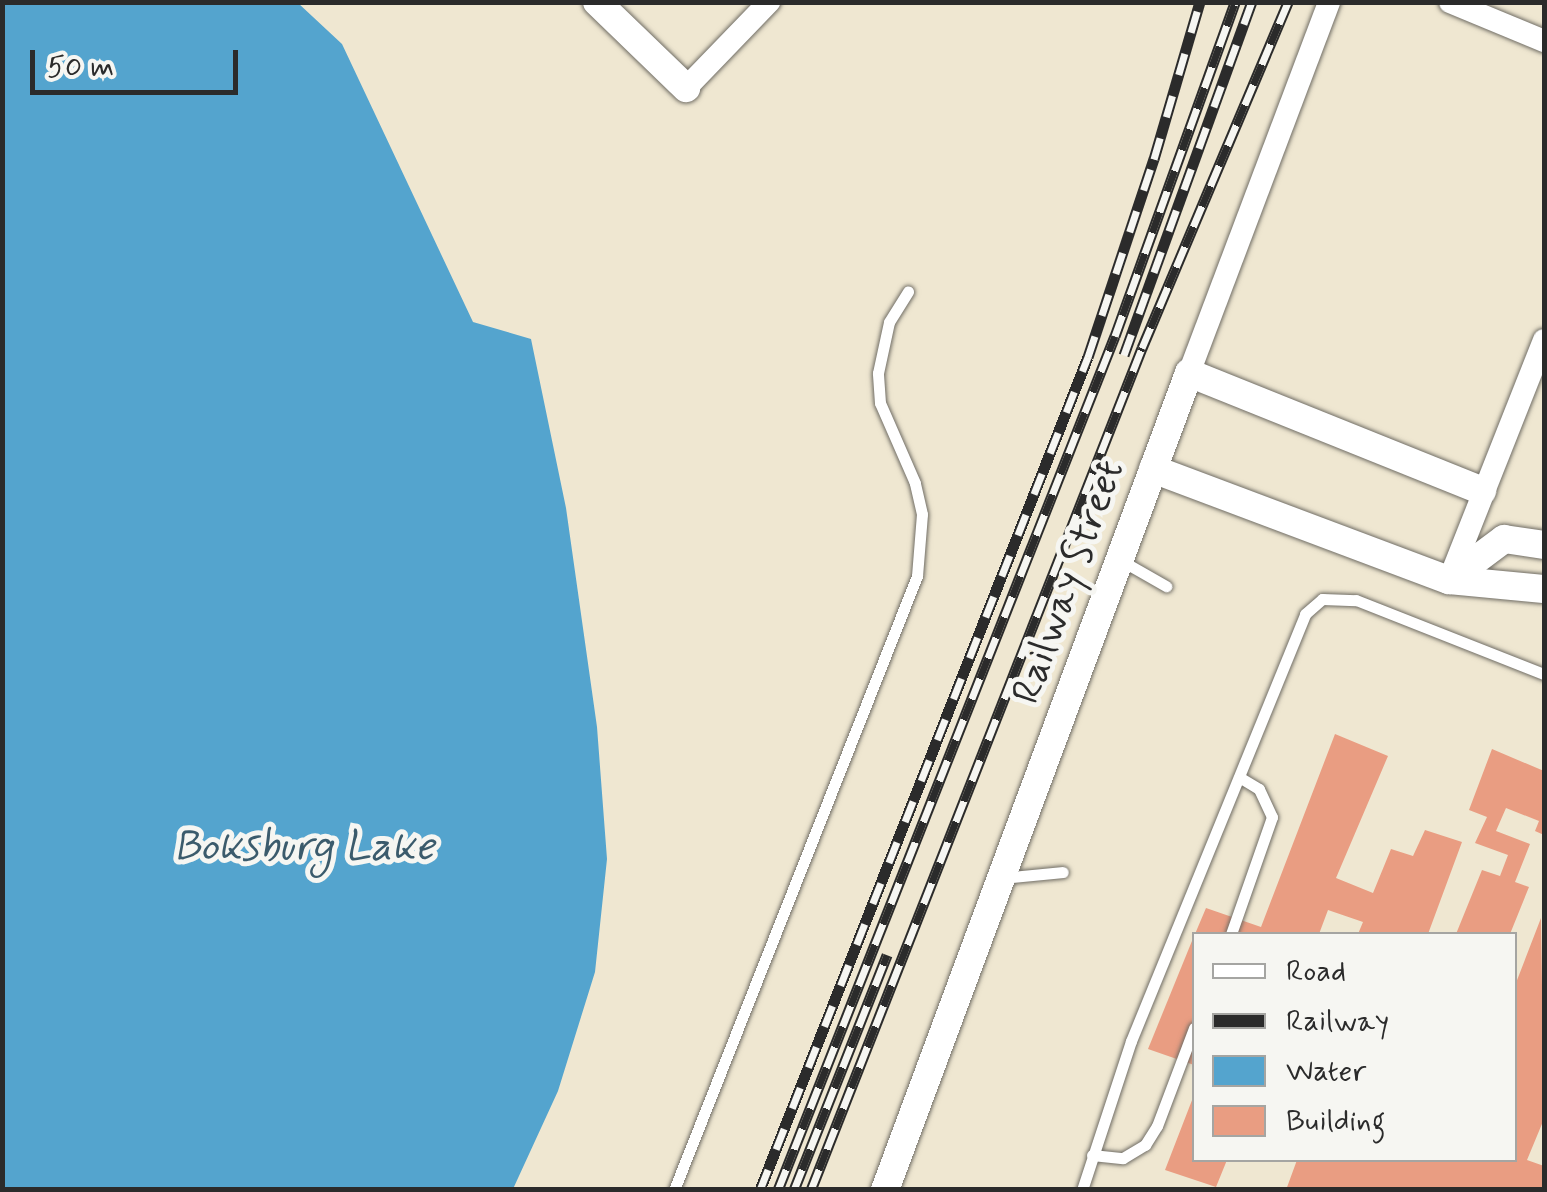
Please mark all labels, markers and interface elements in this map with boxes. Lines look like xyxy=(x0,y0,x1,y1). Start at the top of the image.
scale bar xyxy=(35,30,242,92)
text: 50 m xyxy=(47,48,114,87)
street label: Railway Street xyxy=(1002,450,1136,714)
water label: Boksburg Lake xyxy=(174,823,434,873)
legend xyxy=(1192,932,1517,1162)
text: Road xyxy=(1286,952,1346,991)
text: Railway xyxy=(1286,1002,1389,1041)
text: Water xyxy=(1286,1052,1366,1091)
text: Building xyxy=(1286,1102,1385,1141)

